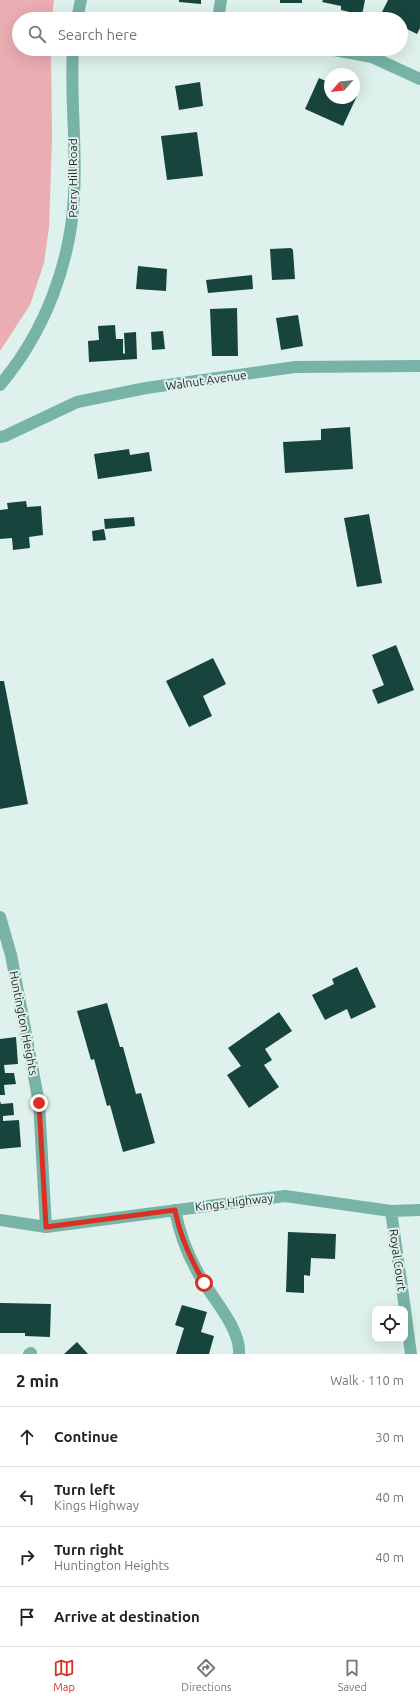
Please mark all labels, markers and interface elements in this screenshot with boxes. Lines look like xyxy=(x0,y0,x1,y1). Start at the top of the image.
search box xyxy=(12,12,408,56)
icon: search xyxy=(26,23,48,45)
text: Search here xyxy=(58,26,137,43)
north arrow xyxy=(324,68,360,104)
street label: Perry Hill Road xyxy=(66,138,79,218)
street label: Walnut Avenue xyxy=(165,368,247,392)
street label: Huntington Heights xyxy=(7,970,41,1076)
route end xyxy=(30,1094,48,1112)
street label: Kings Highway xyxy=(194,1191,274,1213)
street label: Royal Court xyxy=(387,1228,409,1292)
route start xyxy=(195,1274,213,1292)
map controls xyxy=(372,1306,408,1342)
button: locate xyxy=(372,1306,408,1342)
text: 2 min xyxy=(16,1371,59,1390)
text: Walk · 110 m xyxy=(330,1373,404,1387)
icon: ahead xyxy=(16,1426,38,1448)
text: Continue xyxy=(54,1428,118,1445)
text: 30 m xyxy=(375,1430,404,1444)
text: Turn left xyxy=(54,1481,115,1498)
icon: left xyxy=(16,1486,38,1508)
text: 40 m xyxy=(375,1490,404,1504)
text: Kings Highway xyxy=(54,1498,139,1512)
text: Turn right xyxy=(54,1541,124,1558)
icon: right xyxy=(16,1546,38,1568)
text: 40 m xyxy=(375,1550,404,1564)
text: Huntington Heights xyxy=(54,1558,169,1572)
icon: arrive xyxy=(16,1606,38,1628)
text: Arrive at destination xyxy=(54,1608,200,1625)
tab: Map xyxy=(53,1657,75,1693)
tab: Directions xyxy=(181,1657,231,1693)
tab: Saved xyxy=(338,1657,367,1693)

